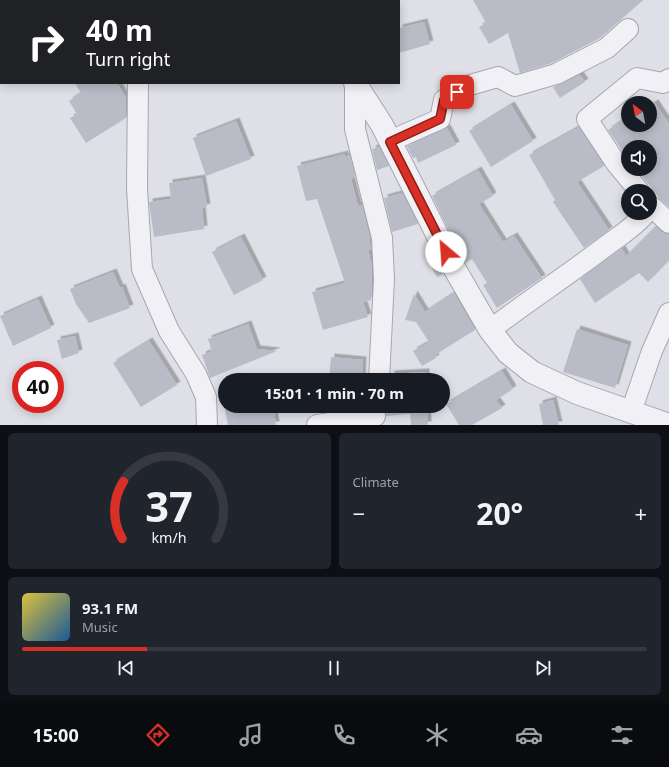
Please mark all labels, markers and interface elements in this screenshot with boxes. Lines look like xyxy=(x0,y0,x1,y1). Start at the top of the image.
text: 40 m xyxy=(86,11,153,49)
icon: right xyxy=(20,16,72,68)
text: Turn right xyxy=(86,47,170,71)
pin xyxy=(440,75,474,109)
icon: arrive xyxy=(446,81,468,103)
north arrow xyxy=(621,96,657,132)
map controls xyxy=(621,96,657,220)
button: sound xyxy=(621,140,657,176)
button: search xyxy=(621,184,657,220)
position arrow xyxy=(425,231,467,273)
speed limit sign: 40 xyxy=(12,361,64,413)
text: 15:01 · 1 min · 70 m xyxy=(264,383,404,403)
text: Climate xyxy=(353,473,399,491)
text: 37 xyxy=(145,478,193,534)
text: 20° xyxy=(476,493,523,534)
text: − xyxy=(353,498,365,528)
text: + xyxy=(634,498,647,528)
text: km/h xyxy=(152,528,187,547)
text: 93.1 FM xyxy=(82,598,138,618)
text: Music xyxy=(82,618,118,636)
icon: previous xyxy=(115,657,137,679)
icon: pause xyxy=(323,657,345,679)
icon: next xyxy=(532,657,554,679)
icon: directions xyxy=(144,721,172,749)
icon: music xyxy=(237,721,265,749)
icon: phone xyxy=(330,721,358,749)
icon: climate xyxy=(423,721,451,749)
icon: car xyxy=(515,721,543,749)
icon: filters xyxy=(608,721,636,749)
text: 15:00 xyxy=(32,723,79,747)

